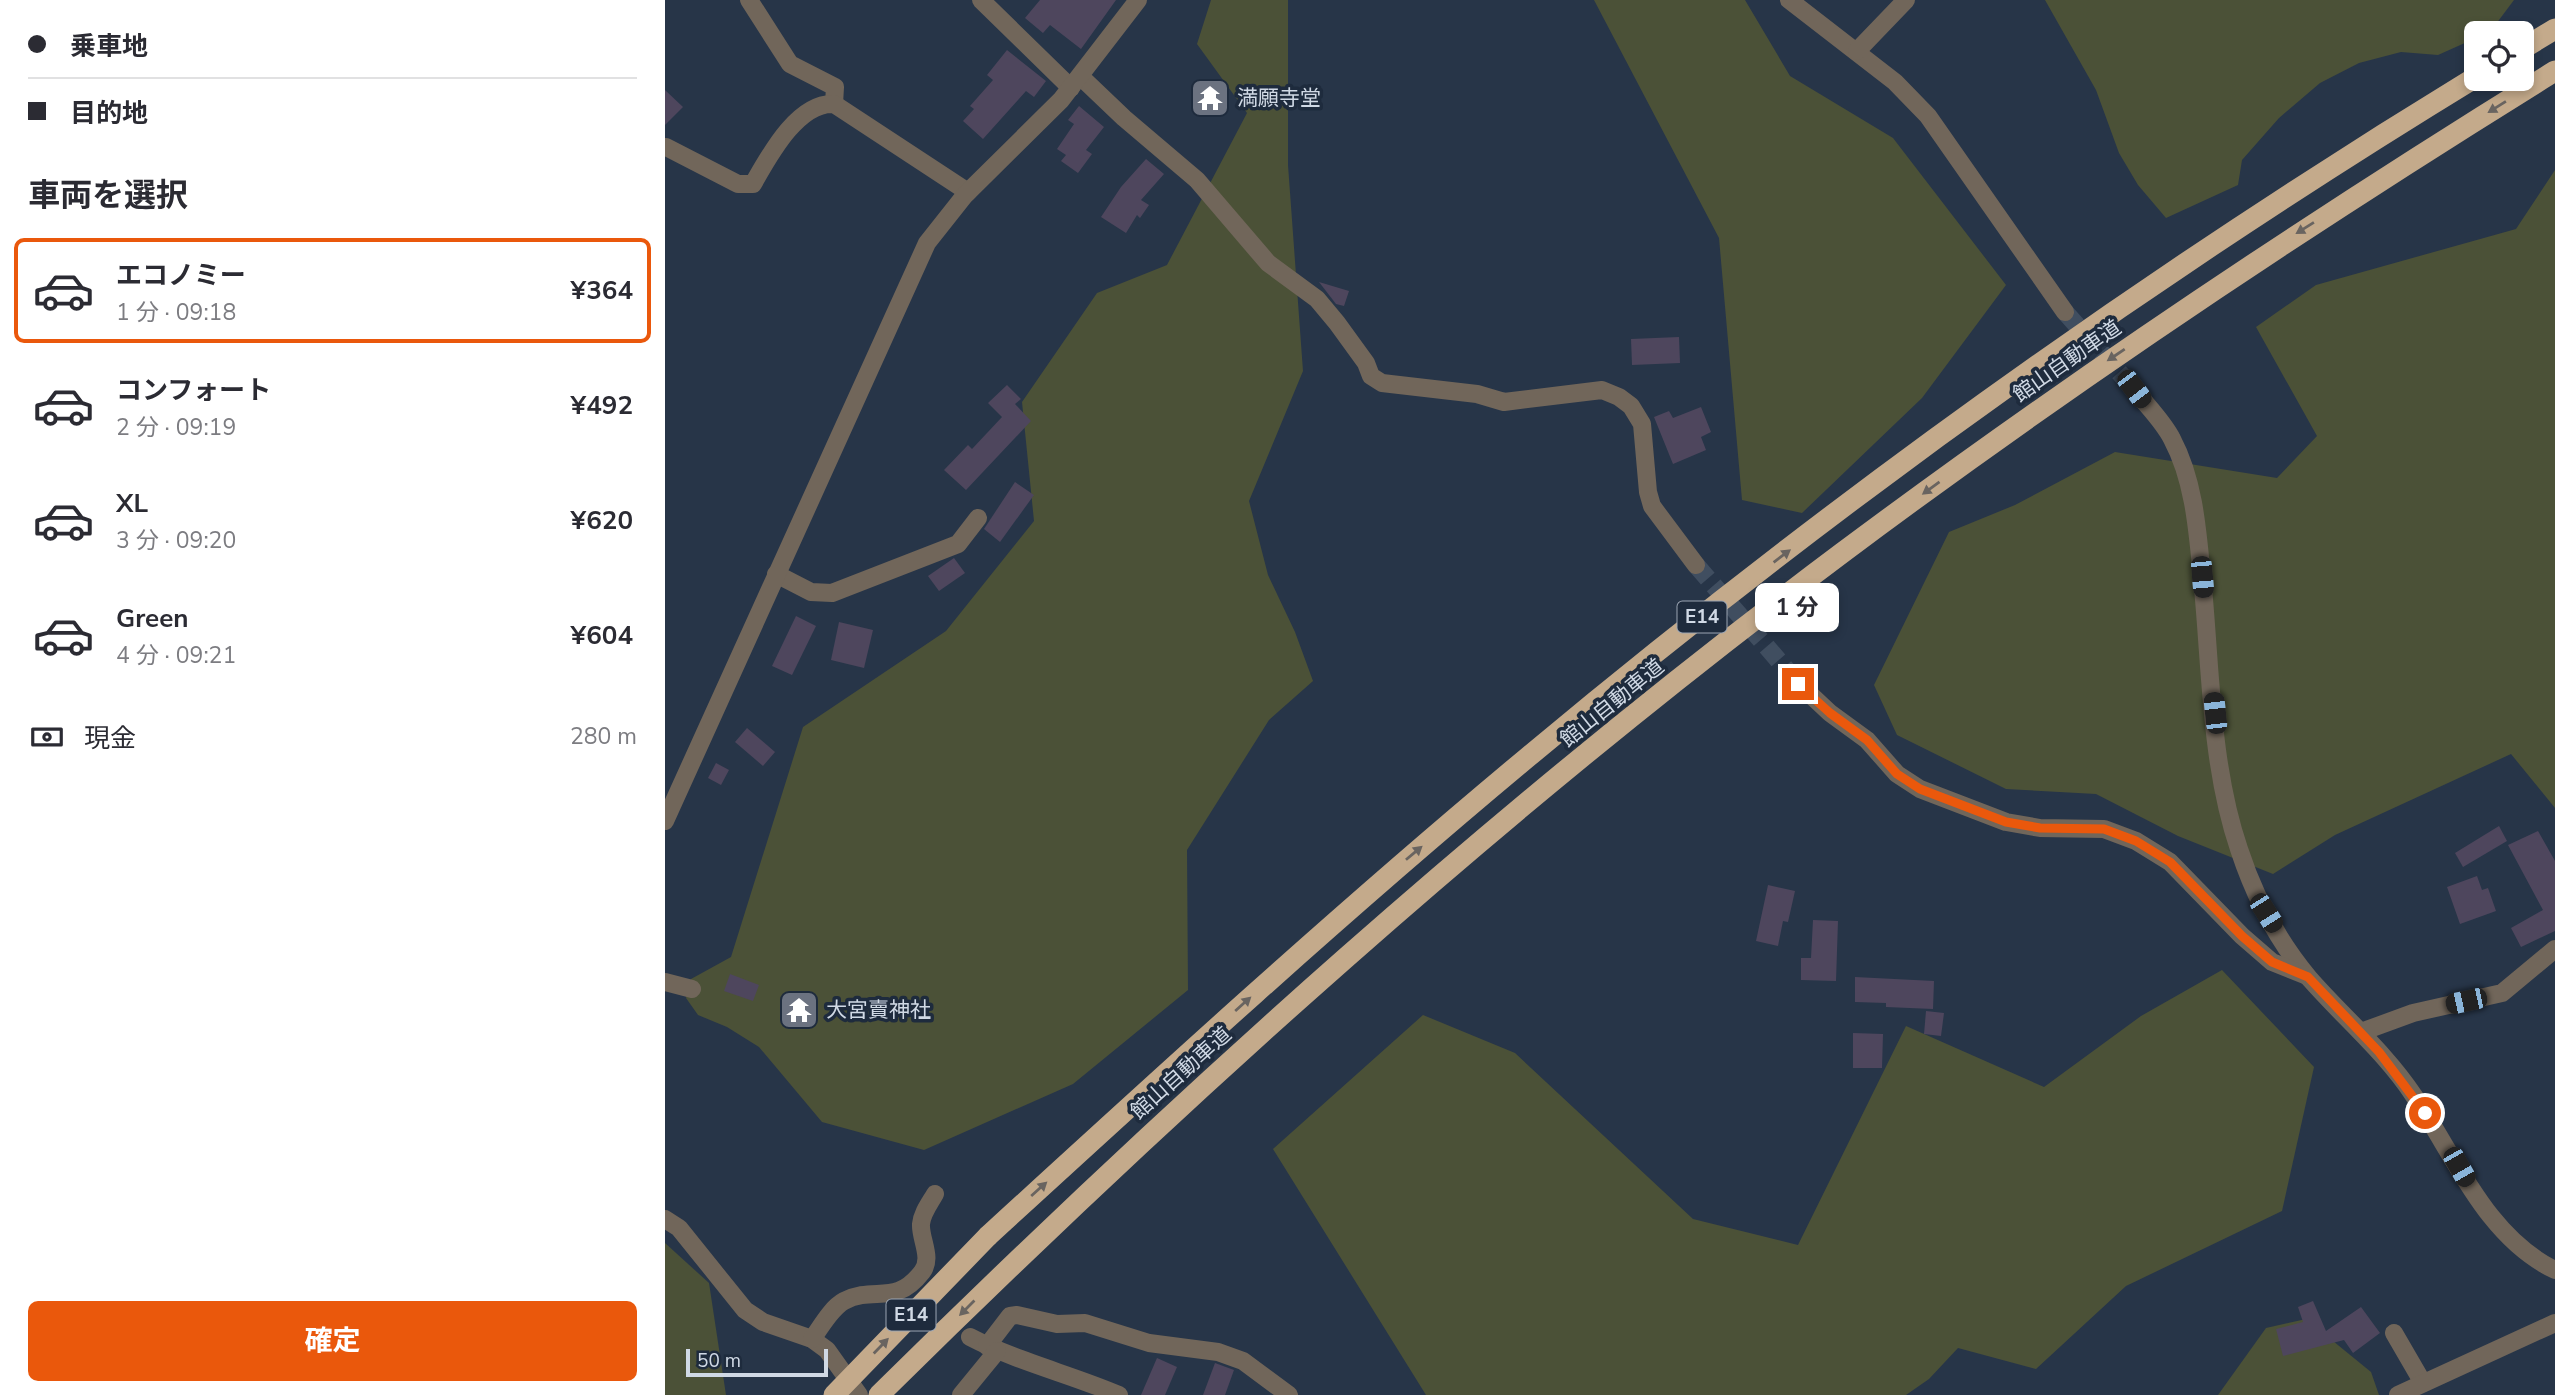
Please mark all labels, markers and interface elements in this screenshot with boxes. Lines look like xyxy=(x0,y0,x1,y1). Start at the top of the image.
map controls xyxy=(2464,21,2534,91)
button: locate xyxy=(2464,21,2534,91)
text: 乗車地 xyxy=(70,29,148,64)
temple icon: 満願寺堂 xyxy=(1189,77,1231,119)
place label: 満願寺堂 xyxy=(1237,84,1321,112)
text: 目的地 xyxy=(70,96,148,131)
one-way arrow xyxy=(2487,100,2507,113)
text: 車両を選択 xyxy=(28,174,188,217)
one-way arrow xyxy=(2295,222,2314,235)
text: エコノミー xyxy=(116,258,246,293)
icon: car xyxy=(32,259,95,322)
text: ¥364 xyxy=(571,273,633,308)
text: 1 分 · 09:18 xyxy=(116,297,236,328)
street label: 館山自動車道 xyxy=(2007,313,2127,409)
one-way arrow xyxy=(2106,349,2126,362)
car xyxy=(2113,366,2156,412)
text: コンフォート xyxy=(116,373,271,408)
icon: car xyxy=(32,374,95,437)
text: ¥492 xyxy=(571,388,633,423)
text: 2 分 · 09:19 xyxy=(116,412,236,443)
one-way arrow xyxy=(1922,481,1940,495)
text: XL xyxy=(116,486,148,521)
icon: car xyxy=(32,489,95,552)
text: ¥620 xyxy=(571,503,633,538)
text: 3 分 · 09:20 xyxy=(116,525,236,556)
one-way arrow xyxy=(1772,549,1790,564)
car xyxy=(2190,555,2215,599)
callout: 1 分 xyxy=(1756,582,1840,632)
text: 1 分 xyxy=(1775,592,1819,623)
text: Green xyxy=(116,601,189,636)
road number: E14 xyxy=(1677,602,1727,632)
icon: car xyxy=(32,604,95,667)
text: ¥604 xyxy=(571,618,633,653)
text: 4 分 · 09:21 xyxy=(116,640,236,671)
street label: 館山自動車道 xyxy=(1554,652,1670,754)
route end xyxy=(1782,668,1814,700)
car xyxy=(2203,691,2228,735)
icon: cash xyxy=(28,718,66,756)
text: 現金 xyxy=(84,721,136,756)
text: 280 m xyxy=(570,721,637,752)
one-way arrow xyxy=(1405,846,1422,861)
car xyxy=(2246,890,2287,936)
car xyxy=(2444,986,2489,1016)
temple icon: 大宮賣神社 xyxy=(778,989,820,1031)
place label: 大宮賣神社 xyxy=(826,996,931,1024)
one-way arrow xyxy=(1235,996,1252,1012)
street label: 館山自動車道 xyxy=(1125,1020,1237,1126)
route start xyxy=(2409,1097,2441,1129)
car xyxy=(2440,1144,2479,1190)
one-way arrow xyxy=(1030,1182,1047,1198)
one-way arrow xyxy=(959,1299,976,1315)
road number: E14 xyxy=(887,1300,935,1330)
button: 確定 xyxy=(28,1301,637,1381)
one-way arrow xyxy=(873,1338,889,1355)
scale bar xyxy=(686,1346,828,1378)
text: 50 m xyxy=(697,1348,741,1374)

